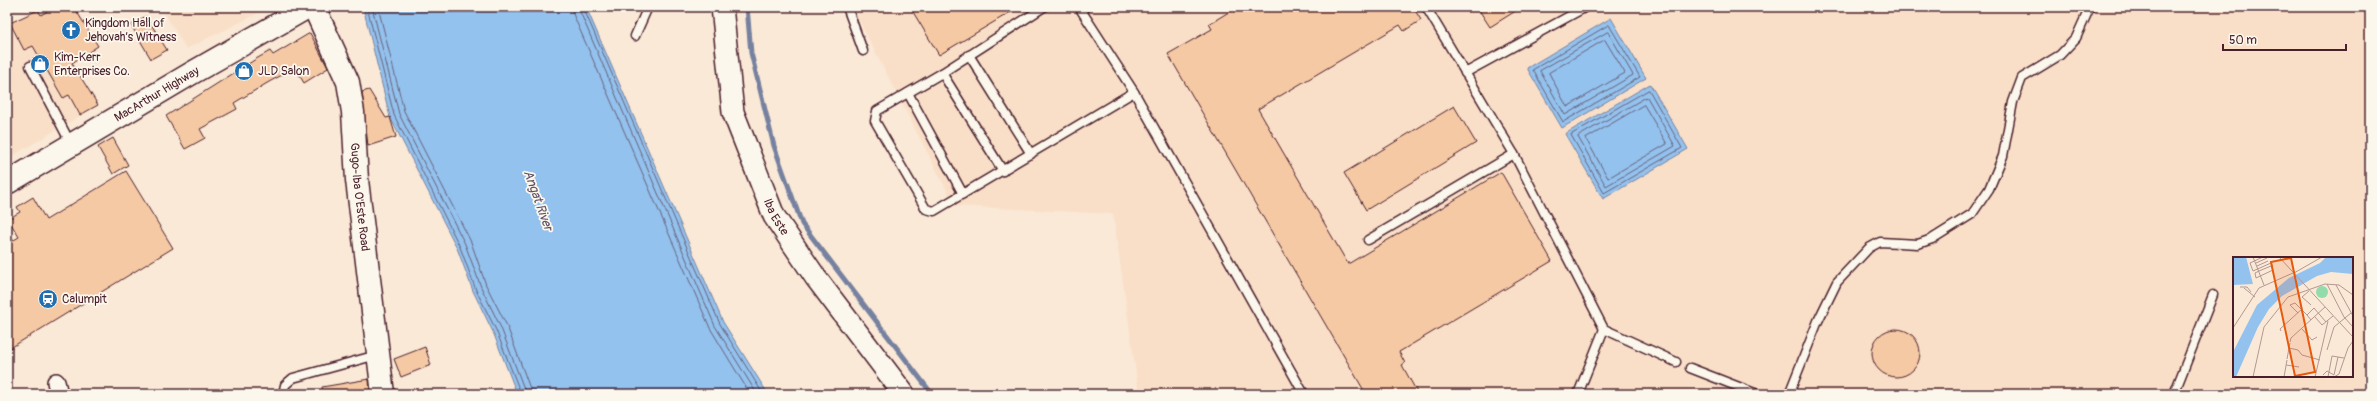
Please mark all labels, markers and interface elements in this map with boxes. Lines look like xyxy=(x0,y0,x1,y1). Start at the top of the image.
place label: Kingdom Hall of Jehovah’s Witness xyxy=(85,16,177,45)
church icon: Kingdom Hall of Jehovah’s Witness xyxy=(60,19,82,41)
scale bar xyxy=(2223,26,2346,52)
text: 50 m xyxy=(2229,33,2257,48)
place label: Kim-Kerr Enterprises Co. xyxy=(54,50,130,79)
shop icon: Kim-Kerr Enterprises Co. xyxy=(29,53,51,75)
shop icon: JLD Salon xyxy=(233,60,255,82)
street label: MacArthur Highway xyxy=(112,64,202,126)
place label: JLD Salon xyxy=(258,64,309,79)
street label: Gugo-Iba O'Este Road xyxy=(347,142,373,252)
water label: Angat River xyxy=(520,168,557,235)
street label: Iba Este xyxy=(760,196,792,238)
inset map xyxy=(2233,257,2353,377)
station icon: Calumpit xyxy=(37,288,59,310)
place label: Calumpit xyxy=(62,292,107,307)

